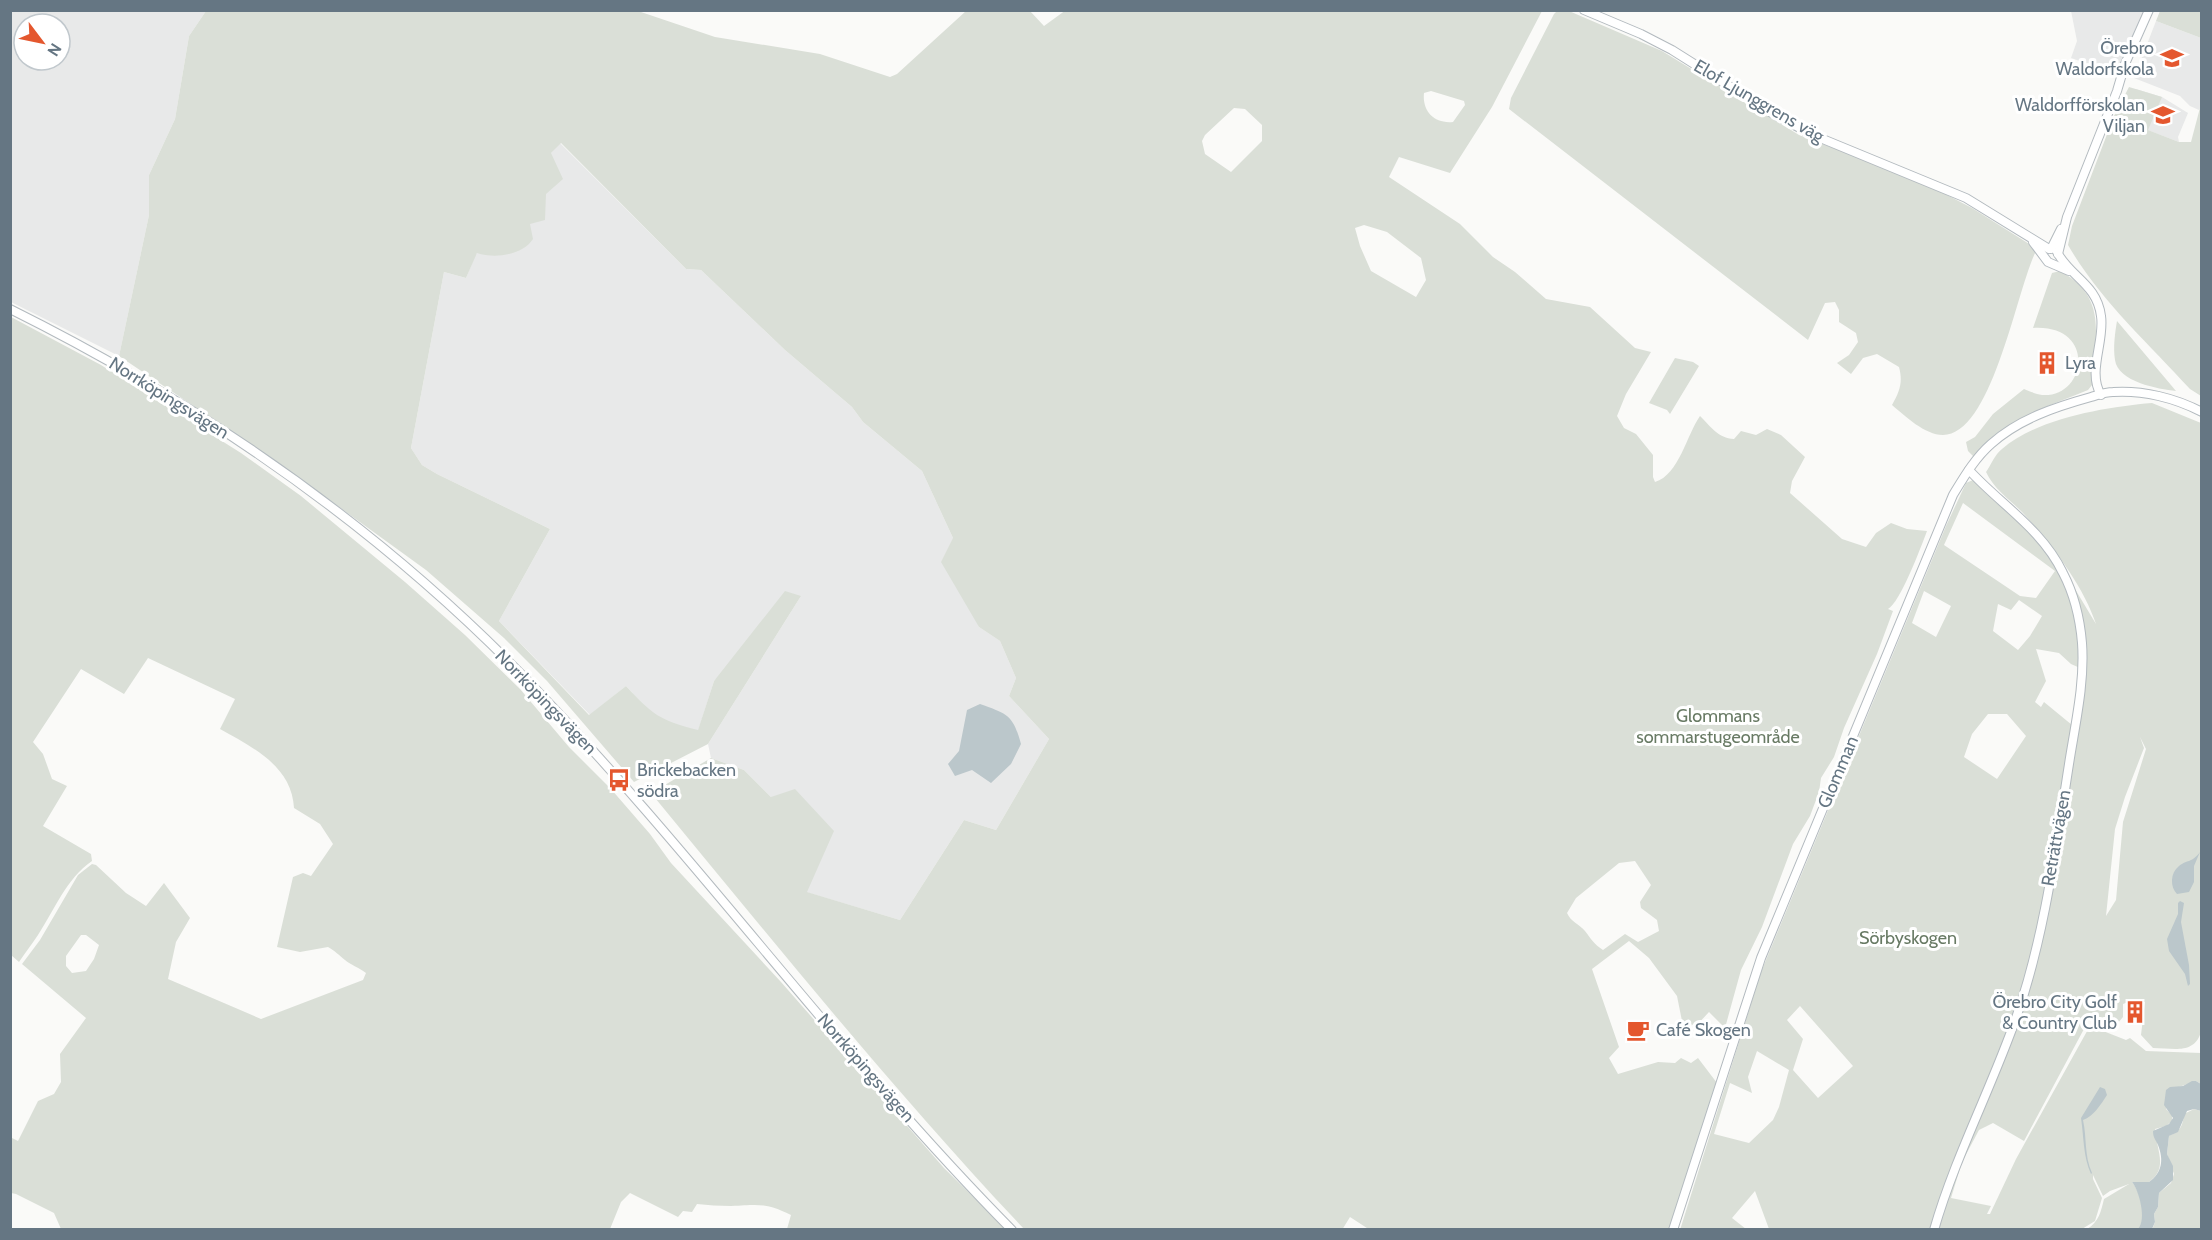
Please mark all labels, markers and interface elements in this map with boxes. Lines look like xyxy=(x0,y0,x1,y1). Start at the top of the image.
north arrow xyxy=(12,12,72,72)
place label: Örebro Waldorfskola xyxy=(2055,37,2154,80)
text: N xyxy=(43,40,65,60)
school or university icon: Örebro Waldorfskola xyxy=(2159,45,2185,71)
street label: Elof Ljunggrens väg xyxy=(1690,55,1829,148)
place label: Waldorfförskolan Viljan xyxy=(2015,94,2145,137)
school or university icon: Waldorfförskolan Viljan xyxy=(2150,102,2176,128)
building icon: Lyra xyxy=(2034,350,2060,376)
street label: Norrköpingsvägen xyxy=(105,352,233,444)
place label: Lyra xyxy=(2065,352,2096,374)
street label: Norrköpingsvägen xyxy=(490,645,602,759)
park label: Glommans sommarstugeområde xyxy=(1636,705,1800,748)
street label: Glomman xyxy=(1813,733,1863,811)
place label: Brickebacken södra xyxy=(637,759,736,802)
bus stop icon: Brickebacken södra xyxy=(606,767,632,793)
street label: Reträttvägen xyxy=(2037,788,2075,888)
park label: Sörbyskogen xyxy=(1859,927,1957,949)
place label: Örebro City Golf & Country Club xyxy=(1992,991,2117,1034)
building icon: Örebro City Golf & Country Club xyxy=(2122,999,2148,1025)
street label: Norrköpingsvägen xyxy=(813,1009,919,1127)
cafe icon: Café Skogen xyxy=(1625,1017,1651,1043)
place label: Café Skogen xyxy=(1656,1019,1751,1041)

